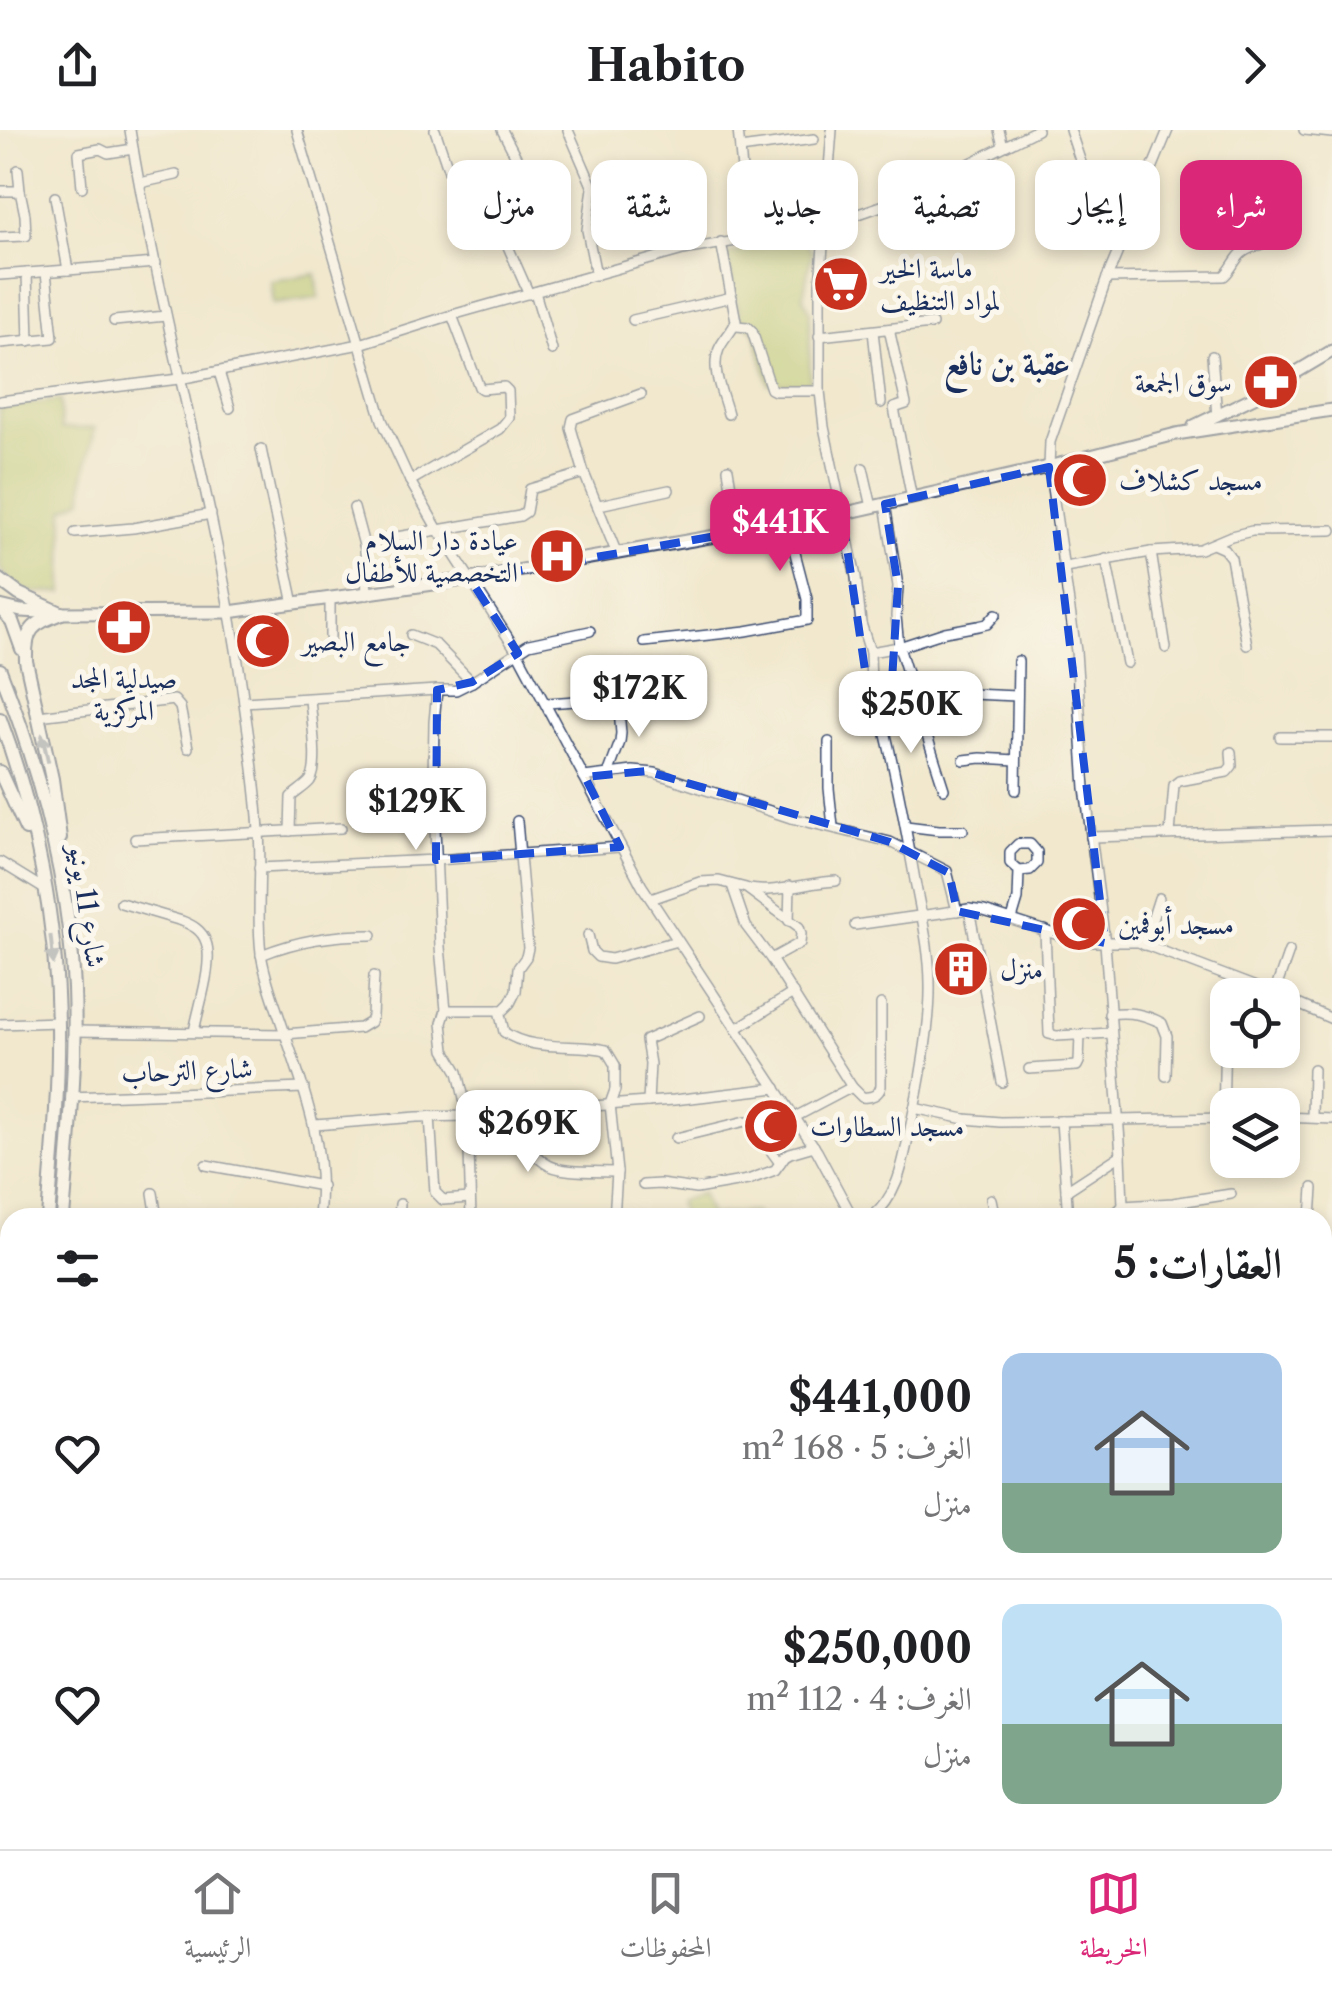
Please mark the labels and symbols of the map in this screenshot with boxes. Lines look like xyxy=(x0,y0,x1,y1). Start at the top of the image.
place label: ماسة الخير لمواد التنظيف xyxy=(877,251,1001,318)
supermarket icon: ماسة الخير لمواد التنظيف xyxy=(811,254,871,314)
district label: عقبة بن نافع xyxy=(944,344,1070,394)
pharmacy icon: سوق الجمعة xyxy=(1241,352,1301,412)
place label: سوق الجمعة xyxy=(1135,365,1232,400)
mosque icon: مسجد كشلاف xyxy=(1050,450,1110,510)
place label: مسجد كشلاف xyxy=(1119,463,1263,497)
pin: $441K xyxy=(710,489,850,574)
place label: عيادة دار السلام التخصصية للأطفال xyxy=(345,523,518,589)
hospital icon: عيادة دار السلام التخصصية للأطفال xyxy=(527,526,587,586)
pharmacy icon: صيدلية المجد المركزية xyxy=(94,597,154,657)
mosque icon: جامع البصير xyxy=(233,611,293,671)
place label: جامع البصير xyxy=(299,624,411,667)
pin: $172K xyxy=(569,655,709,740)
place label: صيدلية المجد المركزية xyxy=(71,661,177,728)
pin: $250K xyxy=(841,671,981,756)
one-way arrow xyxy=(37,732,52,763)
pin: $129K xyxy=(346,768,486,853)
street label: شارع 11 يونيو xyxy=(55,839,113,971)
mosque icon: مسجد أبوفمين xyxy=(1049,894,1109,954)
place label: مسجد أبوفمين xyxy=(1118,905,1234,942)
one-way arrow xyxy=(44,934,60,966)
building icon: منزل xyxy=(931,939,991,999)
place label: منزل xyxy=(1000,952,1043,986)
street label: شارع الترحاب xyxy=(121,1051,254,1096)
pin: $269K xyxy=(458,1090,598,1175)
mosque icon: مسجد السطاوات xyxy=(741,1096,801,1156)
place label: مسجد السطاوات xyxy=(810,1109,964,1143)

